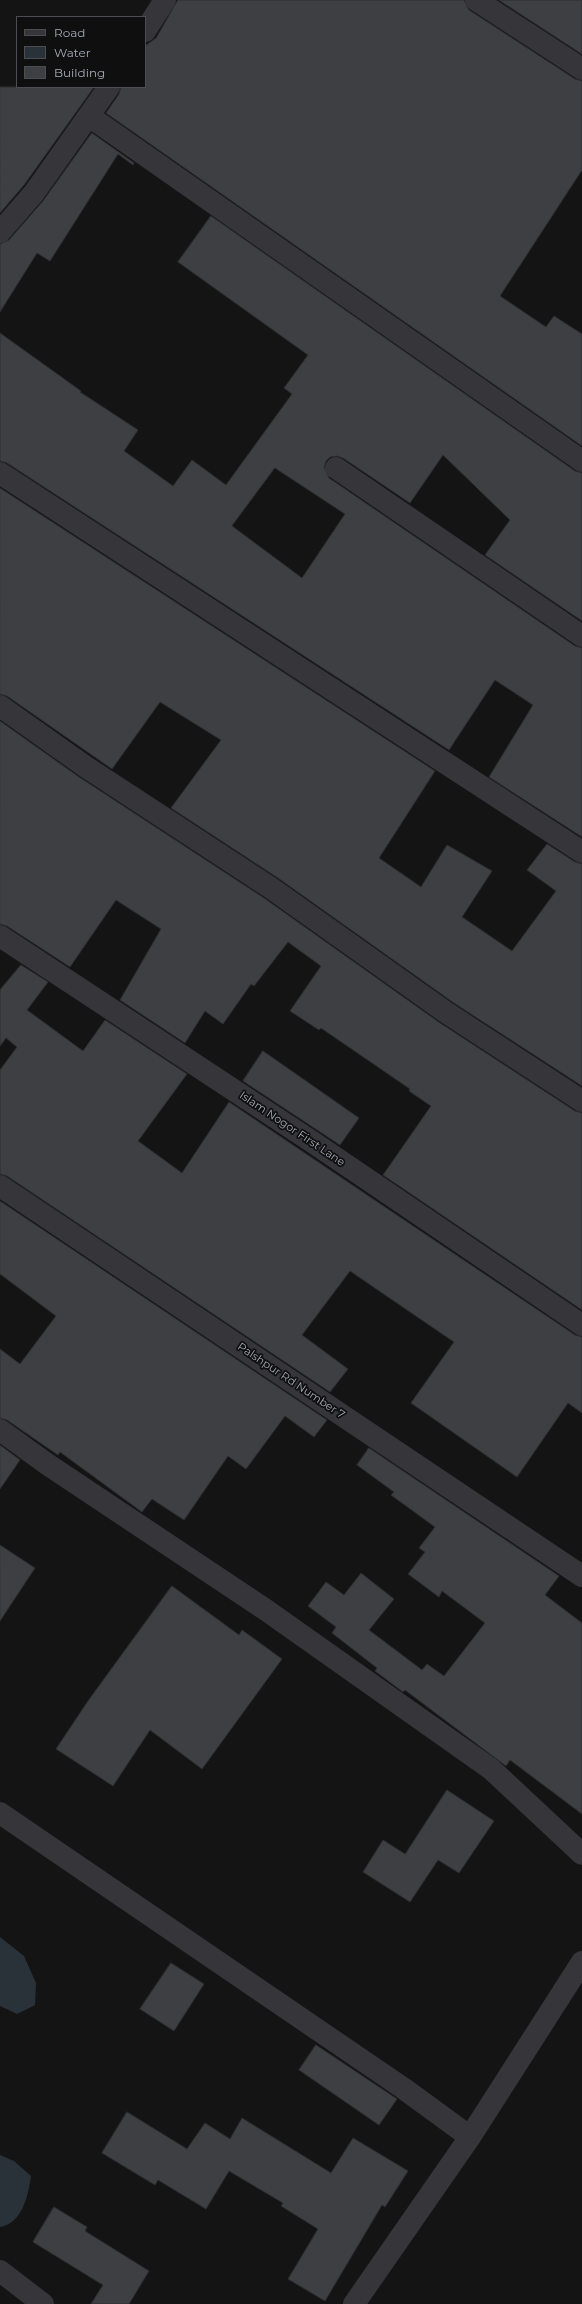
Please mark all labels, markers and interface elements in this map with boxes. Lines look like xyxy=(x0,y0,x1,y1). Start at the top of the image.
legend xyxy=(16,16,146,88)
text: Road xyxy=(54,25,85,40)
text: Water xyxy=(54,45,90,60)
text: Building xyxy=(54,65,105,80)
street label: Islam Nogor First Lane xyxy=(237,1089,347,1169)
street label: Palshpur Rd Number 7 xyxy=(235,1340,347,1422)

